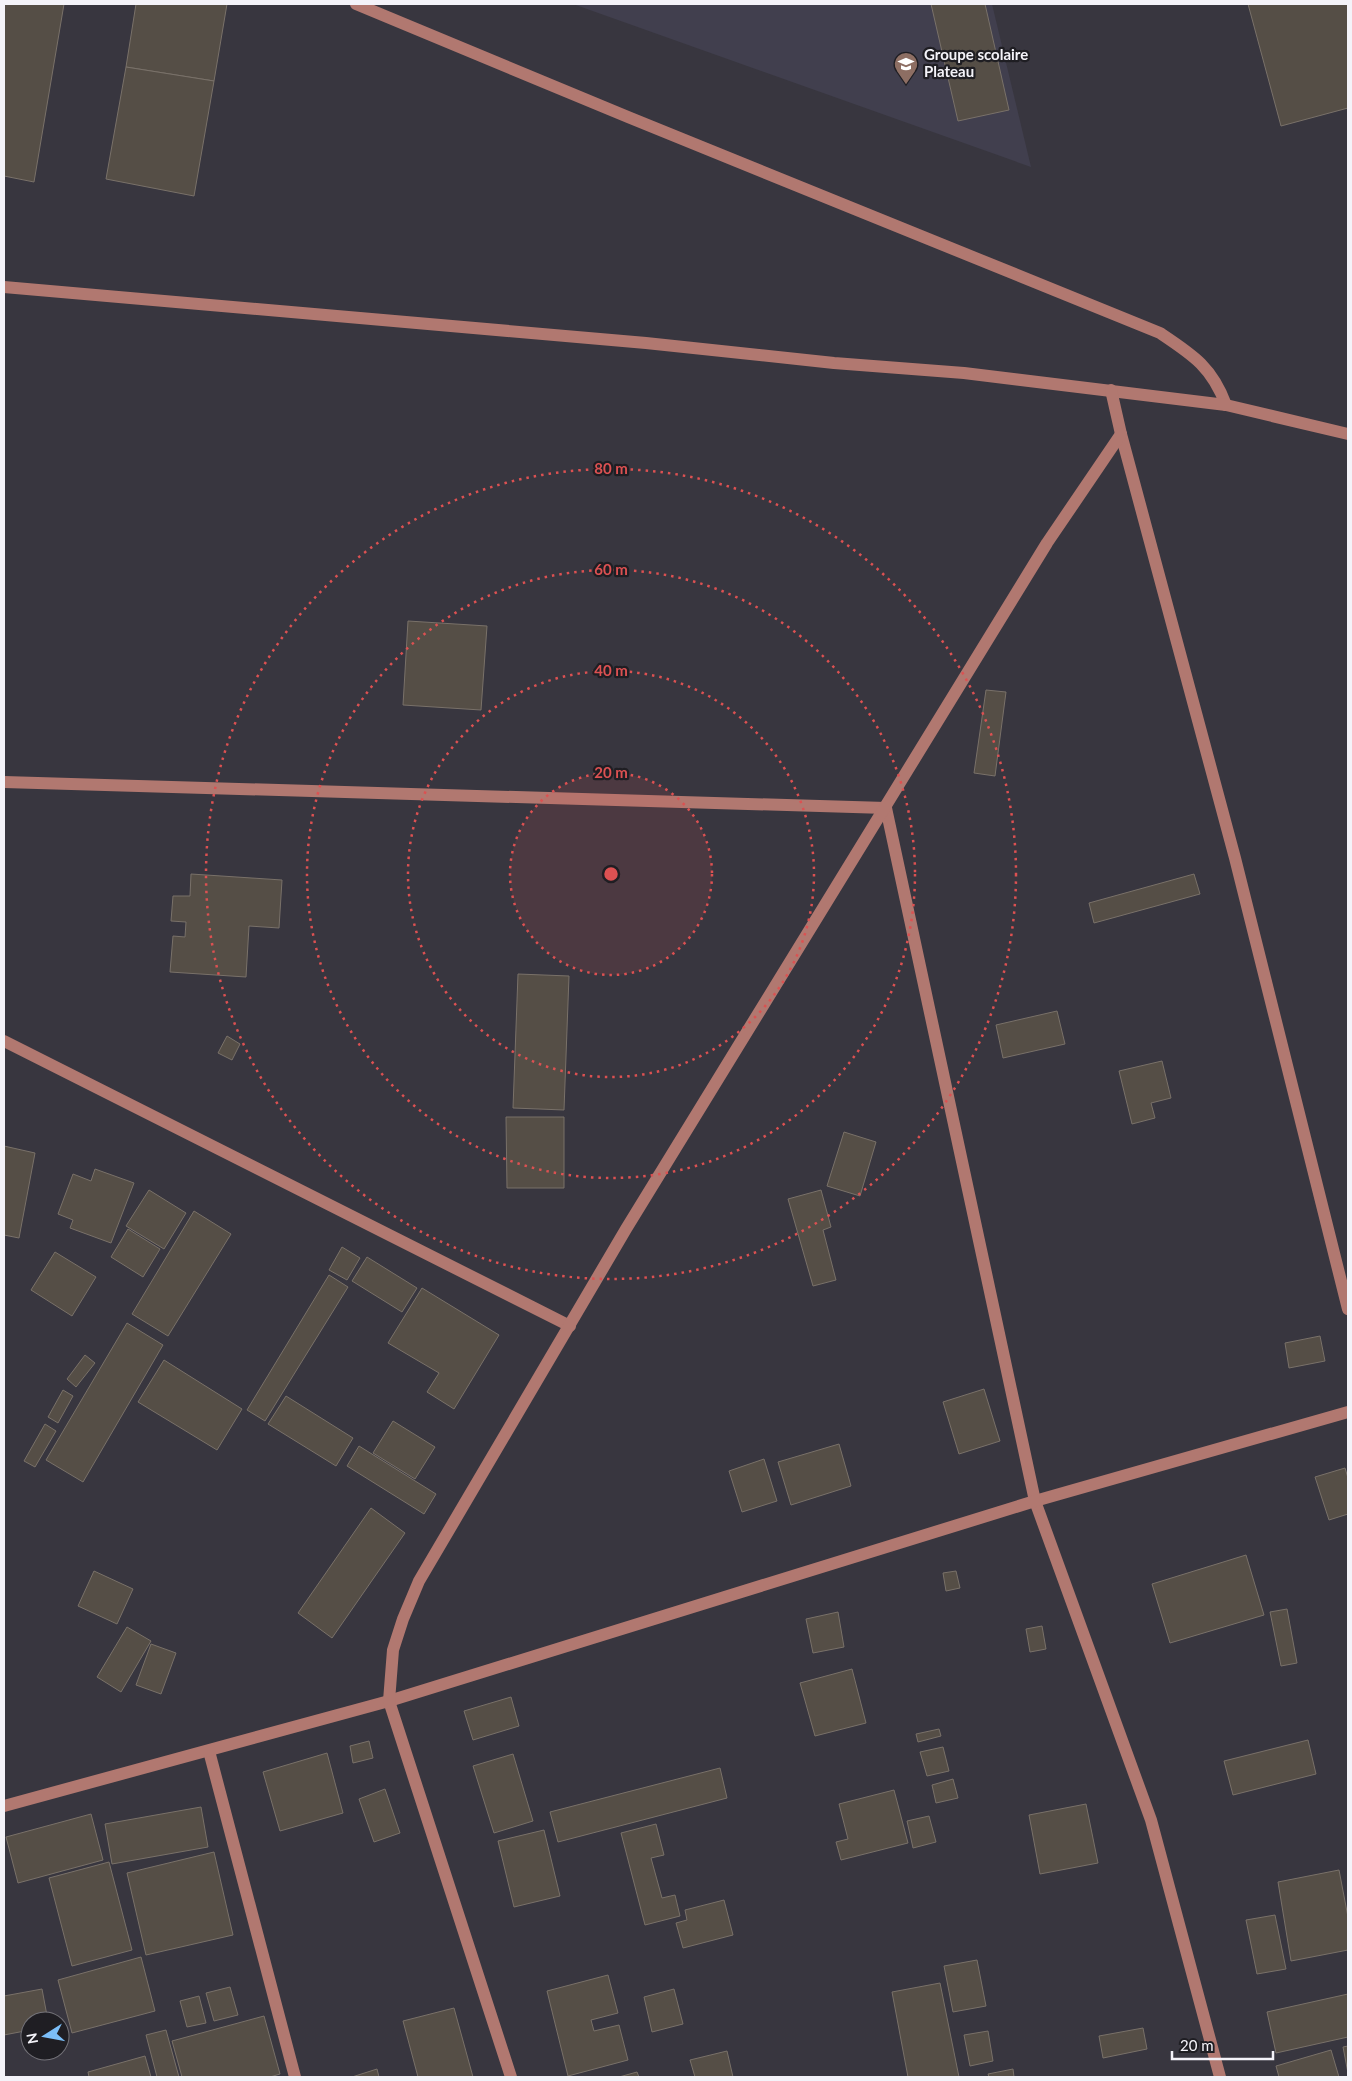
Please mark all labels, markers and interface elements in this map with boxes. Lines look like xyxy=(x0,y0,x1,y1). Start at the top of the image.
place label: Groupe scolaire Plateau xyxy=(924,45,1028,80)
school or university icon: Groupe scolaire Plateau xyxy=(893,51,919,85)
text: 80 m xyxy=(594,459,628,477)
text: 60 m xyxy=(594,560,628,578)
text: 40 m xyxy=(594,661,628,679)
text: 20 m xyxy=(594,763,628,781)
centre of rings xyxy=(602,865,620,883)
north arrow xyxy=(20,2011,70,2061)
scale bar xyxy=(1172,2028,1273,2060)
text: N xyxy=(22,2032,41,2045)
text: 20 m xyxy=(1180,2036,1214,2054)

